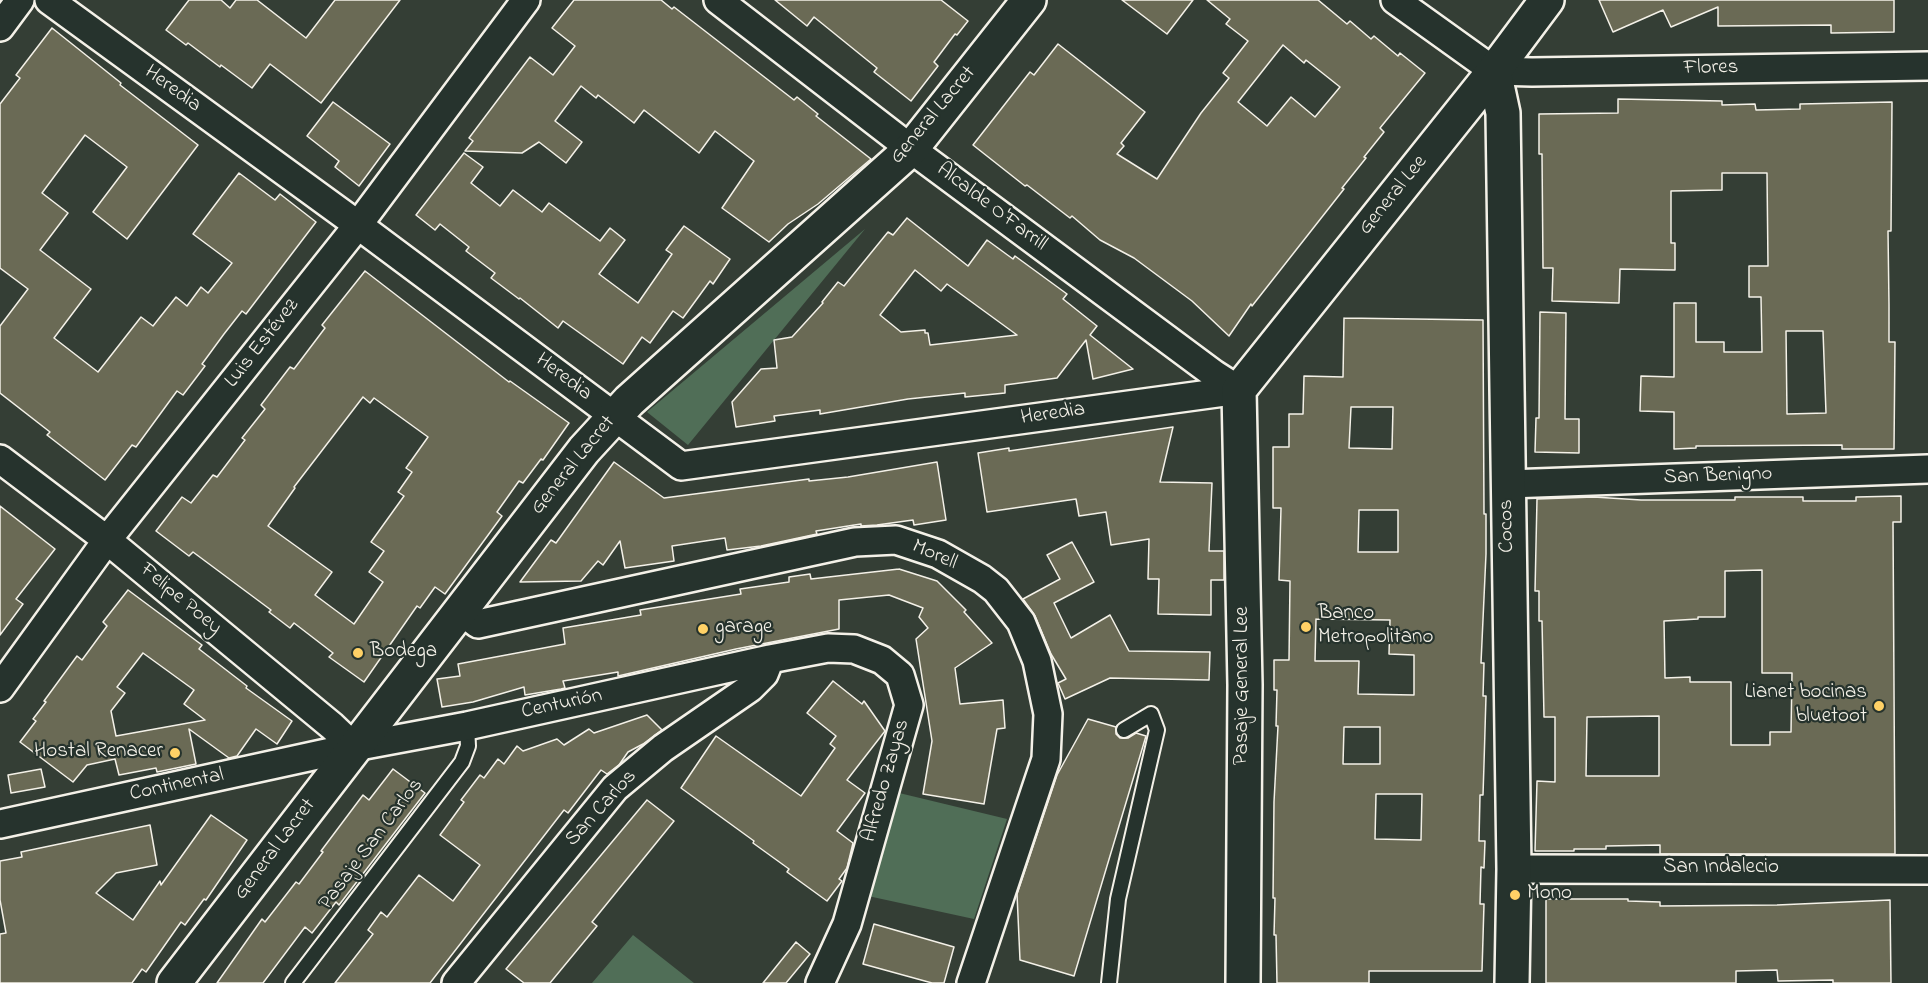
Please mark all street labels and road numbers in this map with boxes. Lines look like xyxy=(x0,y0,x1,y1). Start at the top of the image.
street label: Flores xyxy=(1683,56,1739,82)
street label: Heredia xyxy=(139,61,205,119)
street label: General Lacret xyxy=(886,62,982,170)
street label: General Lee xyxy=(1354,151,1434,241)
street label: Alcalde O'Farrill xyxy=(931,158,1051,258)
street label: Luis Estévez xyxy=(220,294,306,394)
street label: Heredia xyxy=(530,349,596,407)
street label: Heredia xyxy=(1019,398,1087,432)
street label: General Lacret xyxy=(526,411,622,521)
street label: San Benigno xyxy=(1663,463,1773,491)
street label: Cocos xyxy=(1495,499,1521,553)
street label: Morell xyxy=(908,535,960,577)
street label: Felipe Poey xyxy=(134,558,226,642)
street label: Pasaje General Lee xyxy=(1231,607,1257,765)
street label: Centurión xyxy=(519,684,605,726)
street label: Alfredo Zayas xyxy=(857,717,917,845)
street label: Continental xyxy=(128,764,226,808)
street label: San Carlos xyxy=(561,765,643,853)
street label: Pasaje San Carlos xyxy=(314,774,430,916)
street label: General Lacret xyxy=(230,794,322,906)
street label: San Indalecio xyxy=(1663,856,1779,882)

